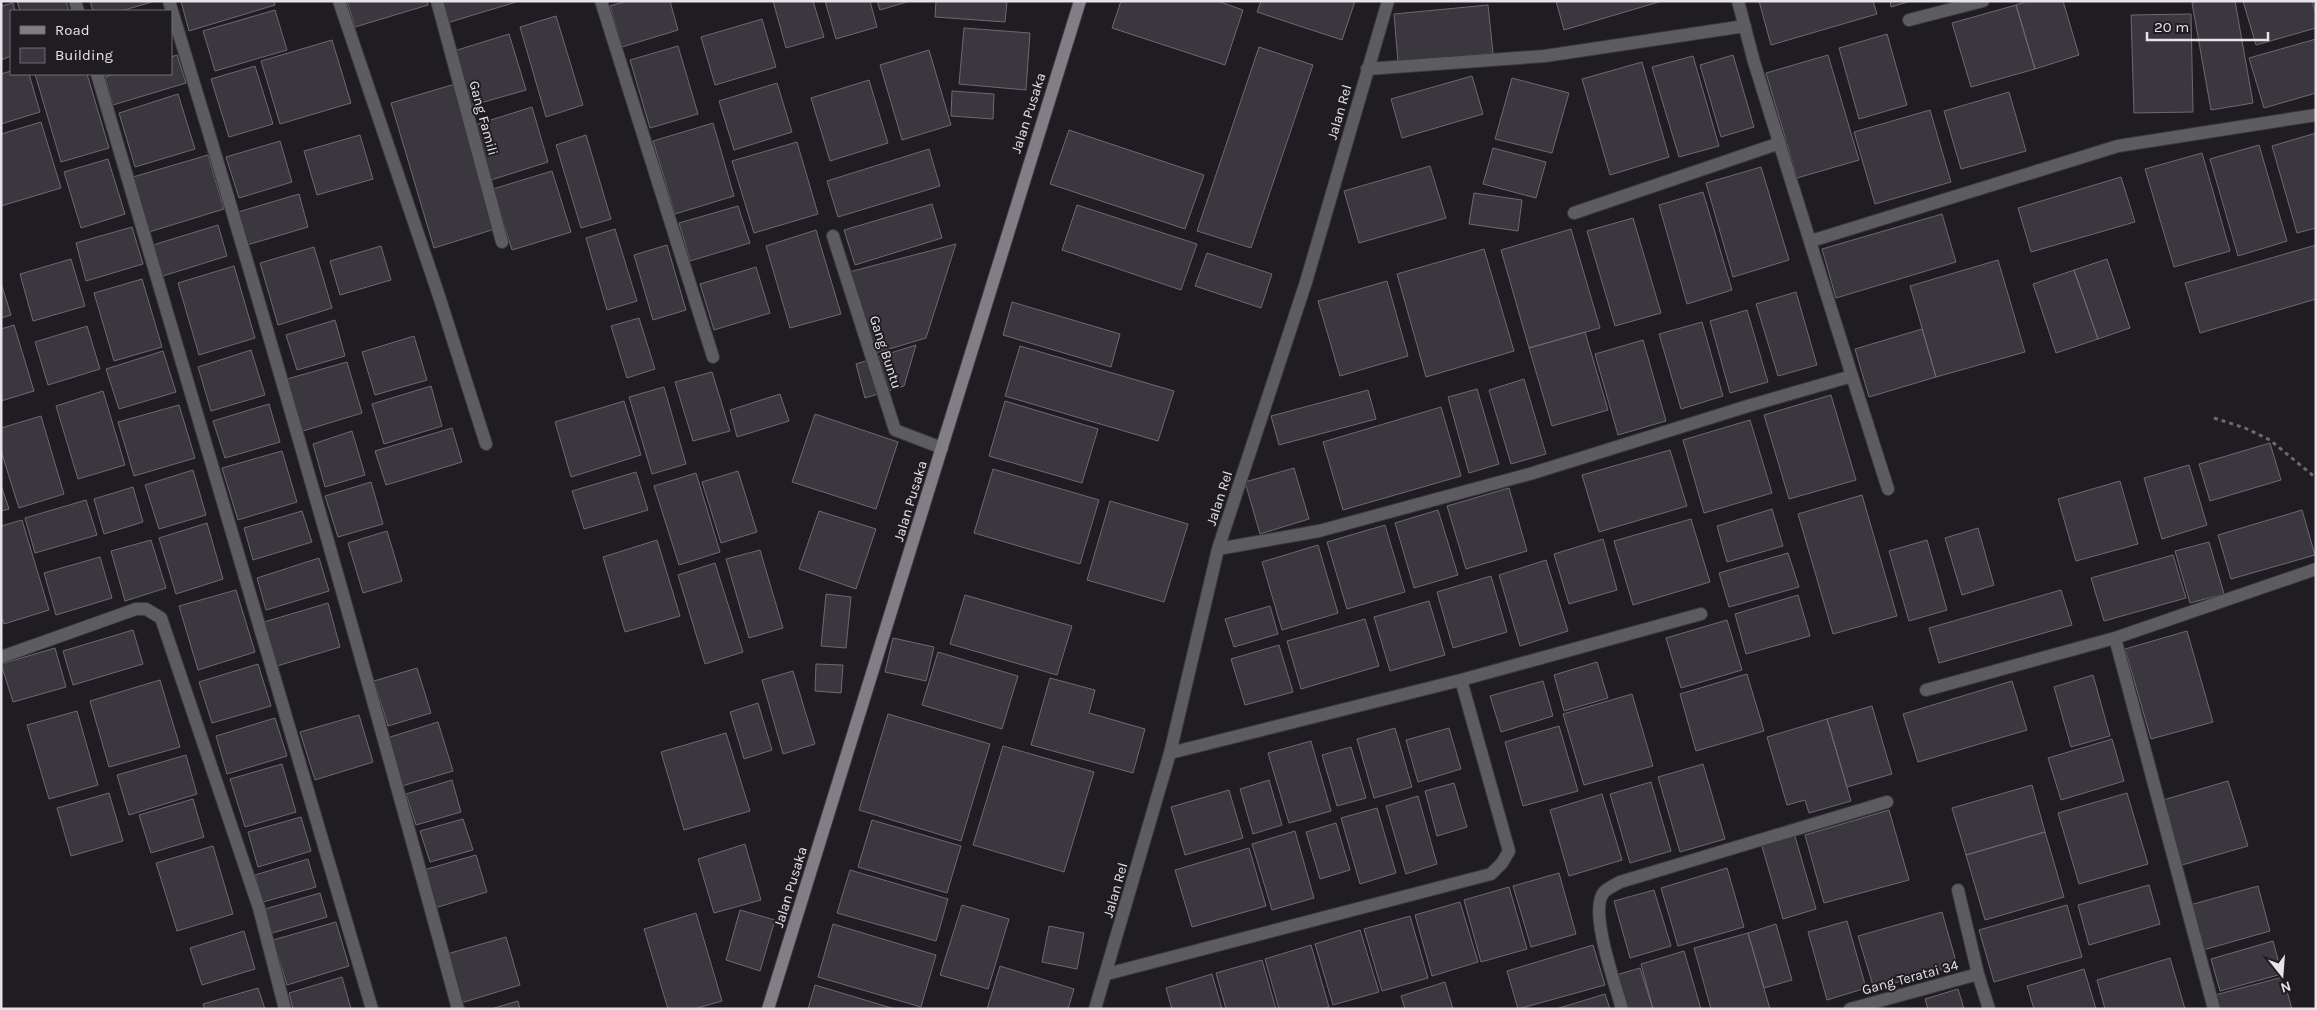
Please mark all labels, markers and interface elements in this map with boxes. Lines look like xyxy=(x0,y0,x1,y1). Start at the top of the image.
legend xyxy=(10,10,172,75)
scale bar xyxy=(2147,10,2268,42)
text: 20 m xyxy=(2154,18,2189,36)
text: Road xyxy=(55,21,90,39)
text: Building xyxy=(55,46,113,64)
street label: Jalan Pusaka xyxy=(1007,71,1049,156)
street label: Gang Famili xyxy=(465,79,502,157)
street label: Jalan Rel xyxy=(1324,83,1355,142)
street label: Gang Buntu xyxy=(866,313,905,391)
street label: Jalan Pusaka xyxy=(890,459,931,544)
street label: Jalan Rel xyxy=(1203,469,1236,528)
street label: Jalan Pusaka xyxy=(770,845,811,930)
street label: Jalan Rel xyxy=(1100,861,1131,920)
north arrow xyxy=(2257,950,2307,1000)
street label: Gang Teratai 34 xyxy=(1860,956,1960,998)
text: N xyxy=(2278,977,2293,997)

